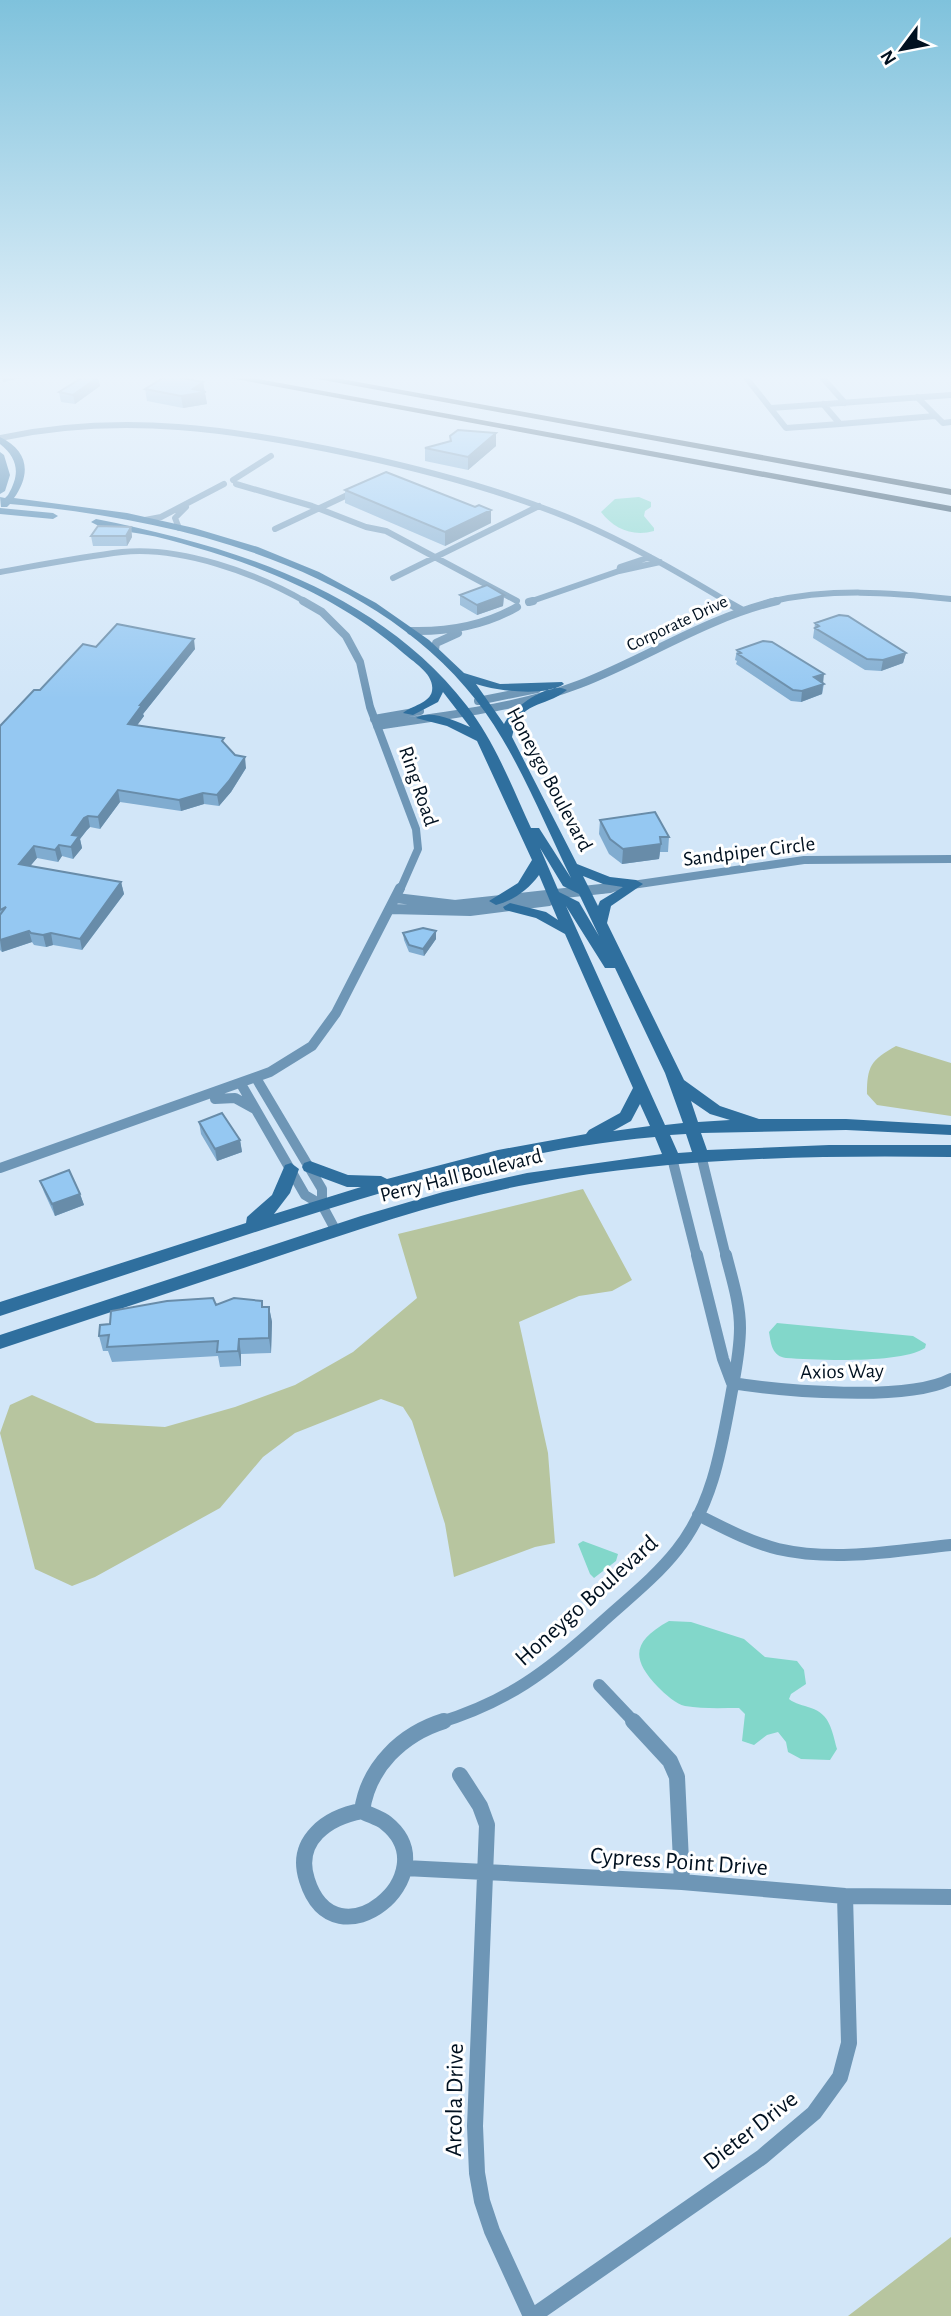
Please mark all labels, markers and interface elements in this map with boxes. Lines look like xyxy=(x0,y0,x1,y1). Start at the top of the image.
north arrow xyxy=(867,14,937,84)
text: N xyxy=(877,47,900,68)
street label: Corporate Drive xyxy=(624,593,731,655)
street label: Honeygo Boulevard xyxy=(503,704,596,855)
street label: Ring Road xyxy=(395,743,442,829)
street label: Sandpiper Circle xyxy=(682,833,816,870)
street label: Perry Hall Boulevard xyxy=(378,1145,544,1206)
street label: Axios Way xyxy=(800,1360,884,1383)
street label: Honeygo Boulevard xyxy=(511,1531,663,1671)
street label: Cypress Point Drive xyxy=(589,1844,769,1880)
street label: Arcola Drive xyxy=(442,2043,468,2157)
street label: Dieter Drive xyxy=(699,2087,802,2175)

